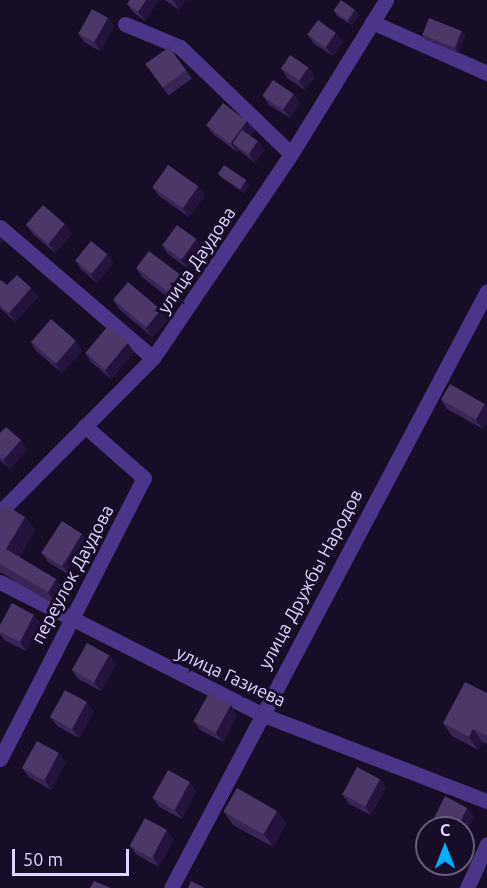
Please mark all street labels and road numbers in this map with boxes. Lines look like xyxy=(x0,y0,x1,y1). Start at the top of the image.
street label: улица Даудова xyxy=(152,203,240,317)
street label: улица Дружбы Народов xyxy=(253,485,367,673)
street label: переулок Даудова xyxy=(26,501,118,647)
street label: улица Газиева xyxy=(173,641,289,711)

